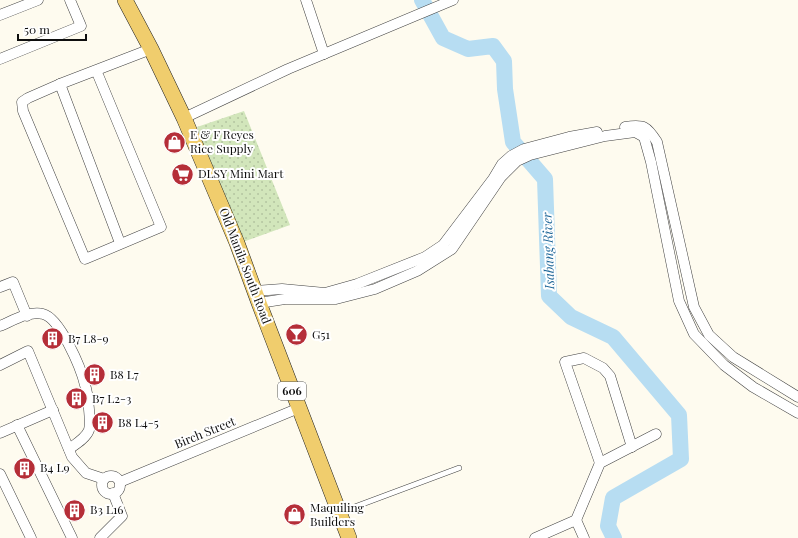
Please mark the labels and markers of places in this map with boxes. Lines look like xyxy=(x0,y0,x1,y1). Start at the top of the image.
place label: E & F Reyes Rice Supply xyxy=(190,126,254,156)
shop icon: E & F Reyes Rice Supply xyxy=(161,129,187,155)
supermarket icon: DLSY Mini Mart xyxy=(170,161,196,187)
place label: DLSY Mini Mart xyxy=(198,165,284,181)
bar icon: G51 xyxy=(284,322,310,348)
building icon: B7 L8-9 xyxy=(39,326,65,352)
place label: G51 xyxy=(312,326,330,342)
place label: B7 L8-9 xyxy=(68,330,109,346)
building icon: B8 L7 xyxy=(82,362,108,388)
place label: B8 L7 xyxy=(110,366,139,382)
building icon: B7 L2-3 xyxy=(63,386,89,412)
place label: B7 L2-3 xyxy=(92,390,131,406)
building icon: B8 L4-5 xyxy=(90,410,116,436)
place label: B8 L4-5 xyxy=(118,414,159,430)
building icon: B4 L9 xyxy=(11,455,37,481)
place label: B4 L9 xyxy=(40,459,70,475)
building icon: B3 L16 xyxy=(61,497,87,523)
place label: Maquiling Builders xyxy=(310,499,365,529)
place label: B3 L16 xyxy=(90,501,124,517)
shop icon: Maquiling Builders xyxy=(282,502,308,528)

